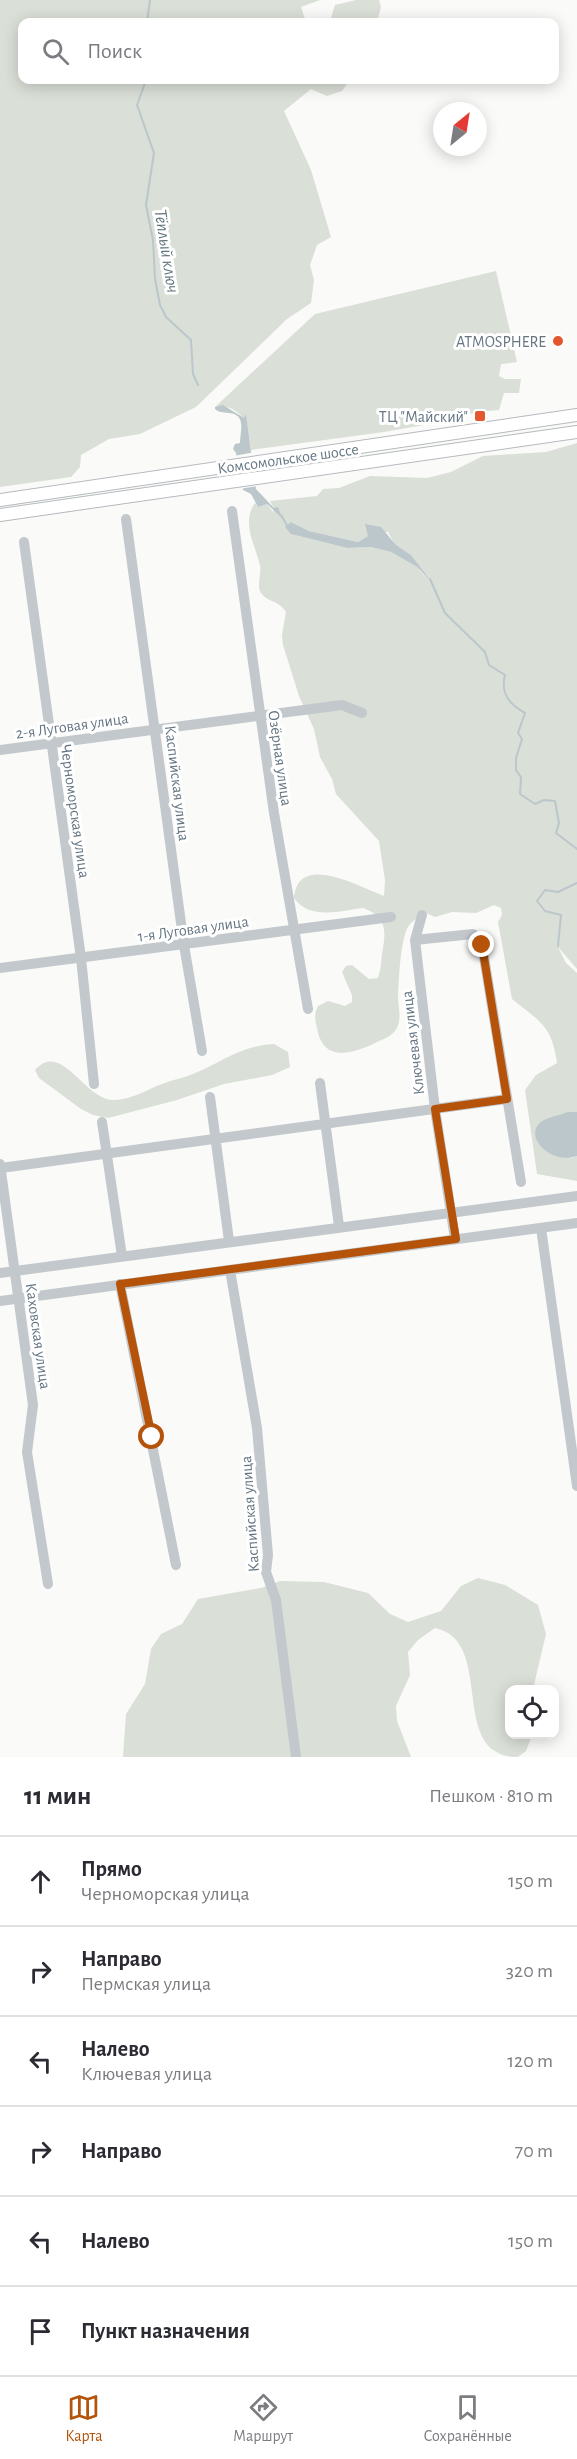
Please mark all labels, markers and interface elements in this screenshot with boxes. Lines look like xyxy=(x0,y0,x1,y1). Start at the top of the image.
search box xyxy=(18,18,559,84)
icon: search xyxy=(39,35,72,68)
text: Поиск xyxy=(87,40,142,62)
north arrow xyxy=(433,102,487,156)
water label: Тёплый ключ xyxy=(151,208,181,294)
place label: ATMOSPHERE xyxy=(456,334,546,350)
marker: ATMOSPHERE xyxy=(551,334,565,348)
place label: ТЦ "Майский" xyxy=(379,409,468,425)
marker: ТЦ "Майский" xyxy=(473,409,487,423)
street label: Комсомольское шоссе xyxy=(217,441,360,477)
street label: Озёрная улица xyxy=(264,709,295,807)
street label: 2-я Луговая улица xyxy=(15,710,130,743)
street label: Каспийская улица xyxy=(161,724,192,842)
street label: Черноморская улица xyxy=(57,743,92,879)
street label: 1-я Луговая улица xyxy=(137,913,250,946)
route end xyxy=(468,931,494,957)
street label: Ключевая улица xyxy=(399,990,428,1096)
street label: Каховская улица xyxy=(22,1282,53,1390)
route start xyxy=(138,1423,164,1449)
street label: Каспийская улица xyxy=(238,1455,263,1573)
map controls xyxy=(505,1685,559,1739)
button: locate xyxy=(505,1685,559,1739)
text: 11 мин xyxy=(24,1783,91,1809)
text: Пешком · 810 m xyxy=(429,1786,553,1806)
text: Прямо xyxy=(81,1858,142,1880)
icon: ahead xyxy=(24,1865,57,1898)
text: 150 m xyxy=(508,1871,553,1891)
text: Черноморская улица xyxy=(81,1884,250,1904)
text: Направо xyxy=(81,1948,162,1970)
icon: right xyxy=(24,1955,57,1988)
text: 320 m xyxy=(506,1961,553,1981)
text: Пермская улица xyxy=(81,1974,211,1994)
text: Налево xyxy=(81,2038,150,2060)
icon: left xyxy=(24,2045,57,2078)
text: 120 m xyxy=(507,2051,553,2071)
text: Ключевая улица xyxy=(81,2064,212,2084)
icon: right xyxy=(24,2135,57,2168)
text: Направо xyxy=(81,2140,162,2162)
text: 70 m xyxy=(515,2141,553,2161)
icon: left xyxy=(24,2225,57,2258)
text: Налево xyxy=(81,2230,150,2252)
text: 150 m xyxy=(508,2231,553,2251)
icon: arrive xyxy=(24,2315,57,2348)
text: Пункт назначения xyxy=(81,2320,250,2342)
tab: Карта xyxy=(65,2391,103,2446)
tab: Маршрут xyxy=(233,2391,293,2446)
tab: Сохранённые xyxy=(423,2391,512,2446)

